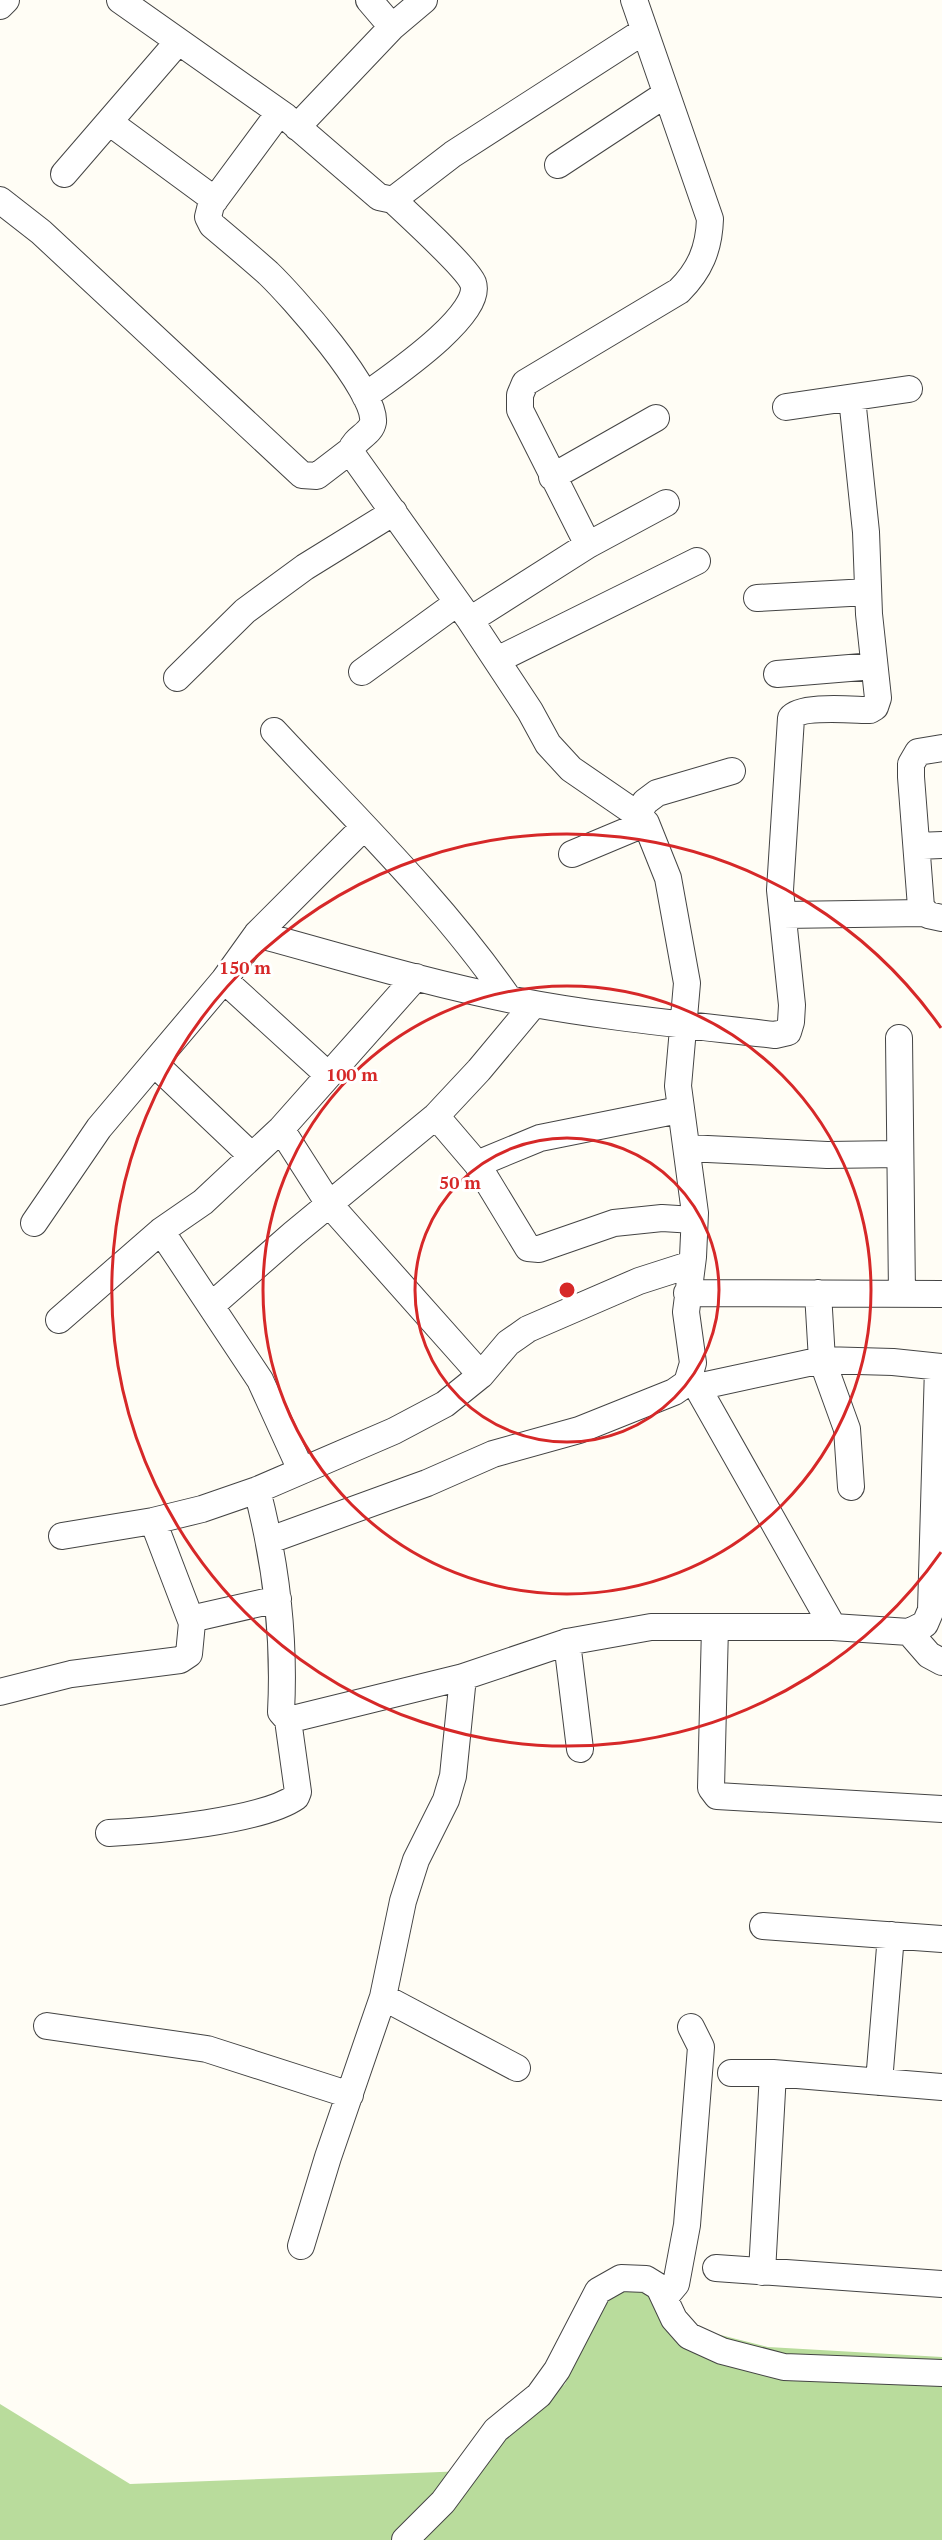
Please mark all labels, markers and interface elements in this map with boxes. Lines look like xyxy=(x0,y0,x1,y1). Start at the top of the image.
text: 150 m xyxy=(219,955,271,979)
text: 100 m xyxy=(326,1062,378,1086)
text: 50 m xyxy=(439,1170,481,1194)
centre of rings xyxy=(557,1280,577,1300)

